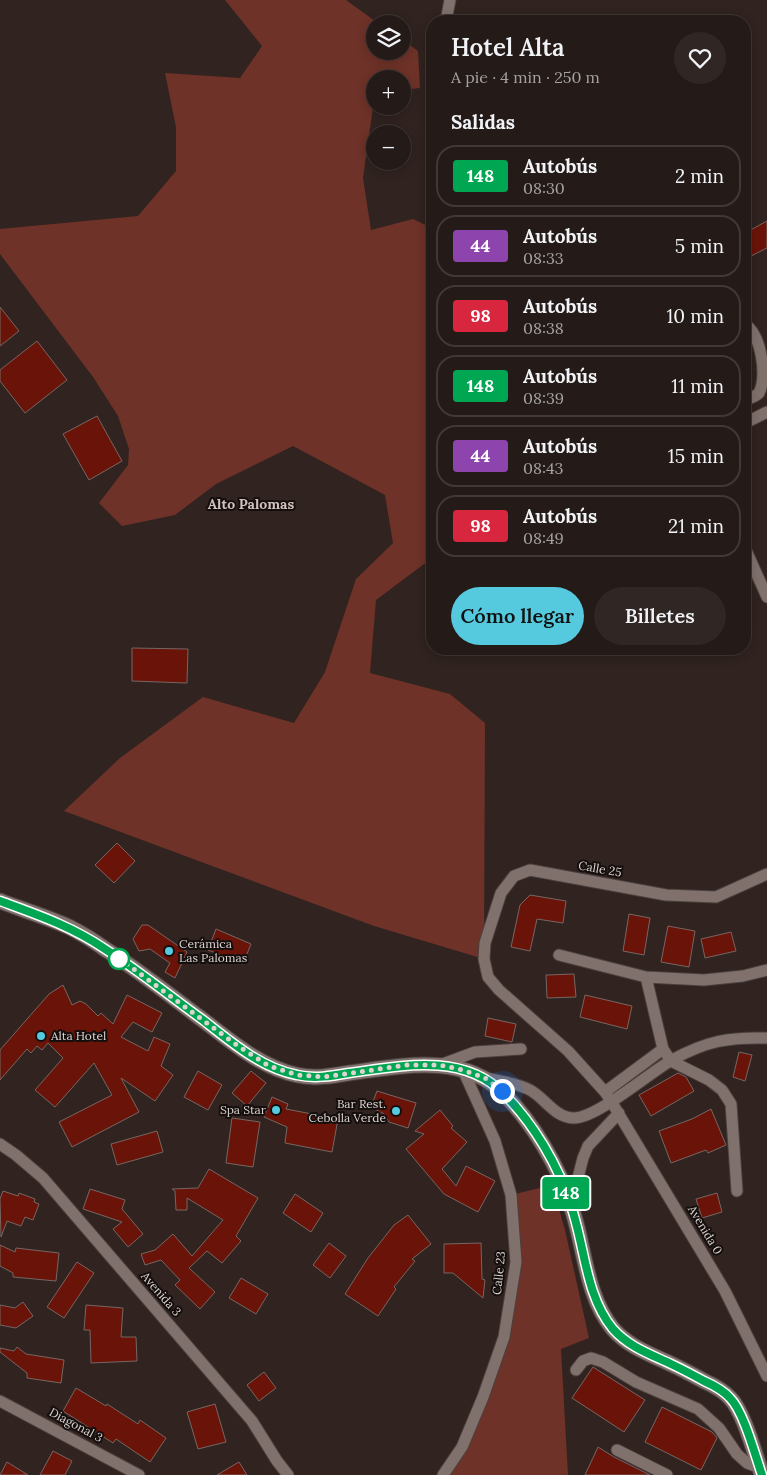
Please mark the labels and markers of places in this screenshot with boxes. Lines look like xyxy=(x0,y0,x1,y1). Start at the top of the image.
place label: Cerámica Las Palomas xyxy=(179,936,248,965)
marker: Cerámica Las Palomas xyxy=(163,945,175,957)
unlabelled marker xyxy=(108,948,130,970)
place label: Alta Hotel xyxy=(50,1028,106,1043)
marker: Alta Hotel xyxy=(35,1030,47,1042)
place label: Bar Rest. Cebolla Verde xyxy=(309,1096,386,1125)
place label: Spa Star xyxy=(220,1102,267,1117)
marker: Spa Star xyxy=(270,1104,282,1116)
marker: Bar Rest. Cebolla Verde xyxy=(390,1105,402,1117)

